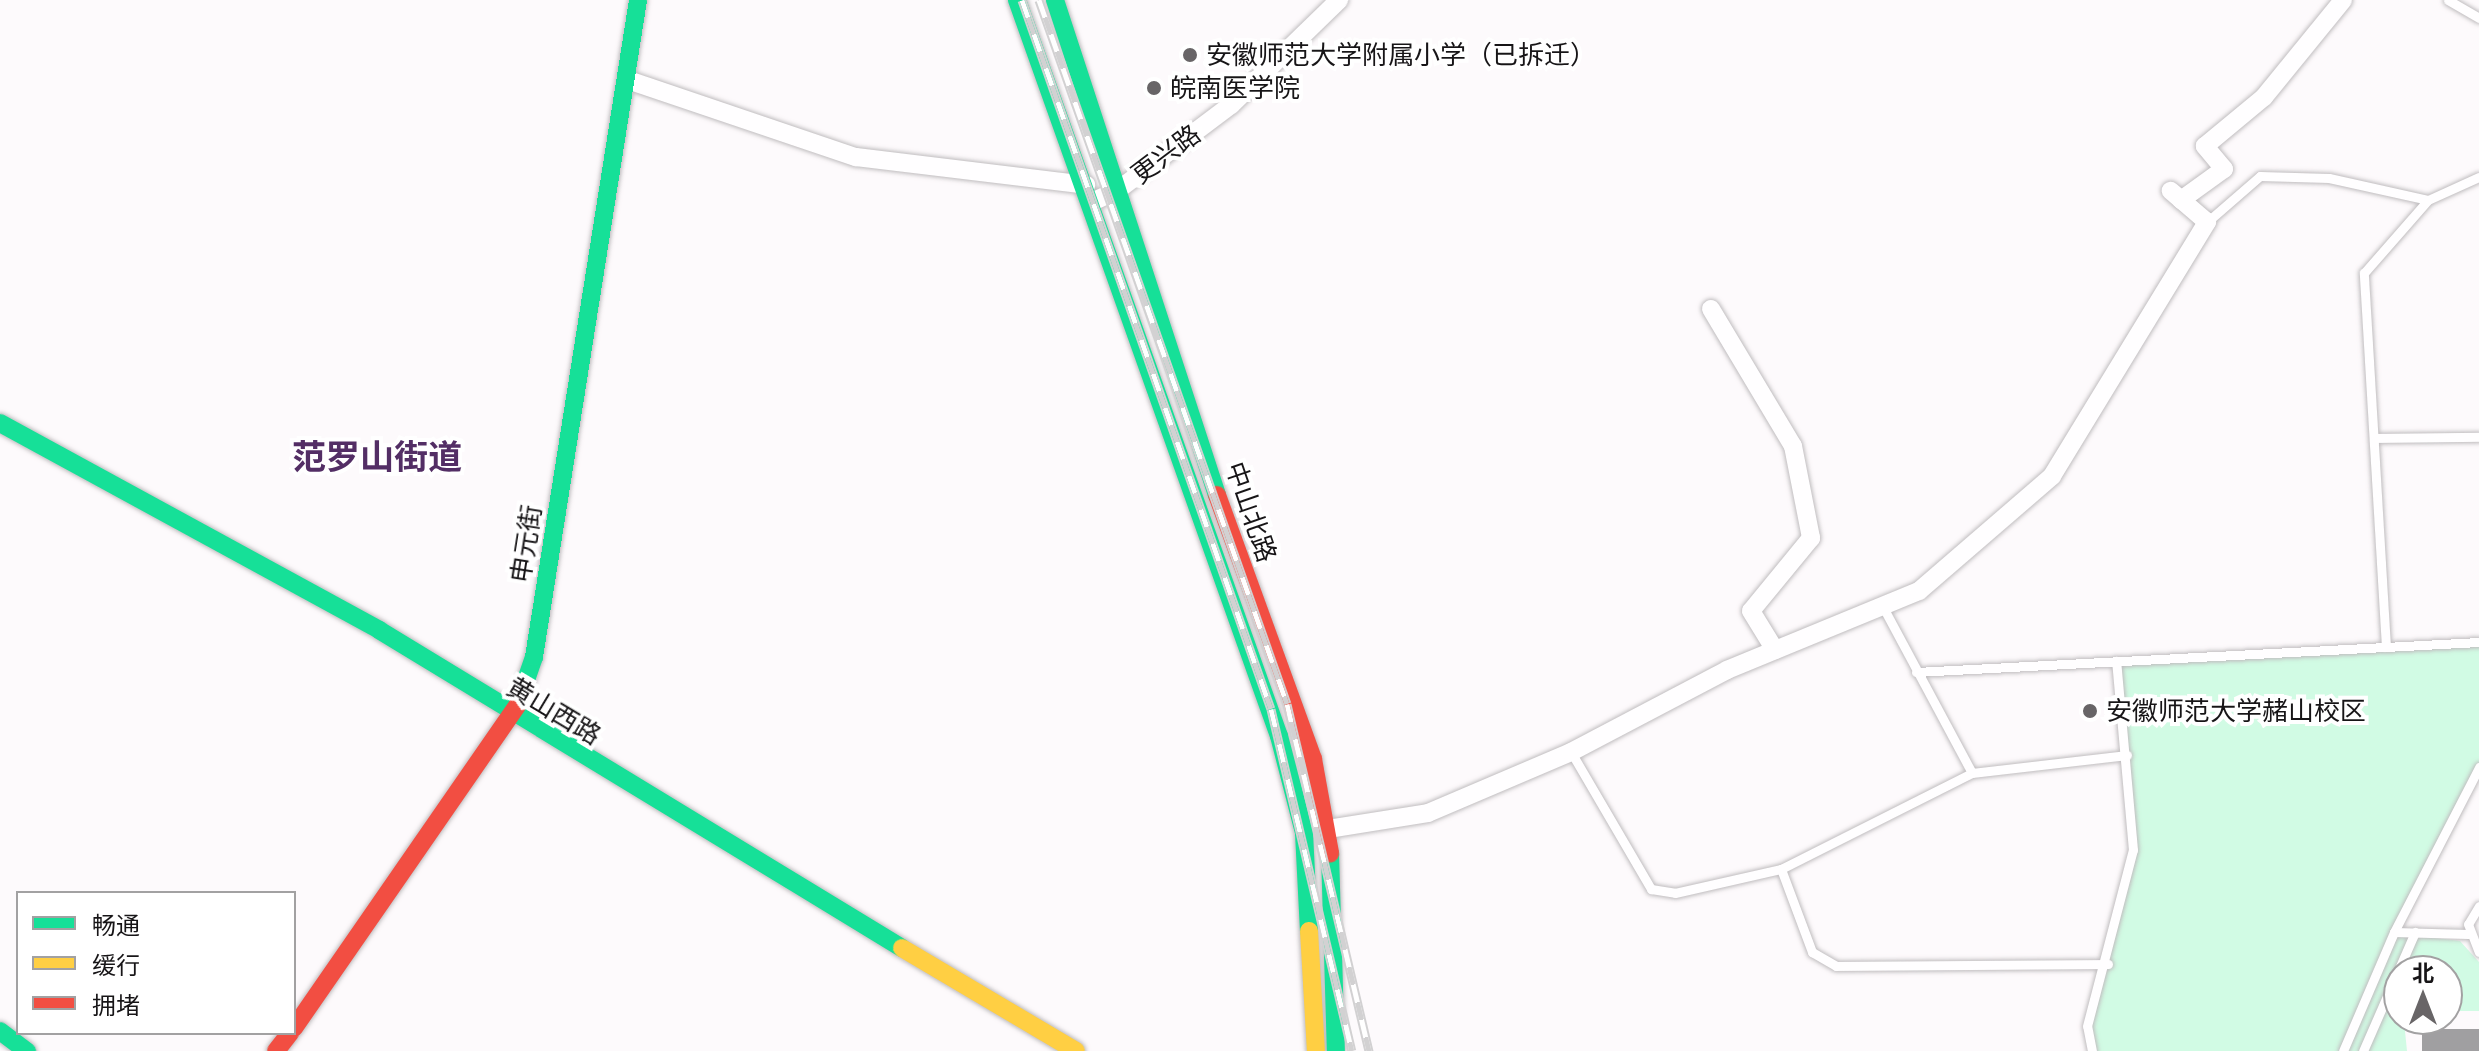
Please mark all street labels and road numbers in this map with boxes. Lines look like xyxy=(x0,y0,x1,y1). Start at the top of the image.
street label: 更兴路 xyxy=(1125,118,1207,190)
street label: 中山北路 xyxy=(1219,458,1283,566)
street label: 申元街 xyxy=(504,503,548,585)
street label: 黄山西路 xyxy=(501,671,607,751)

